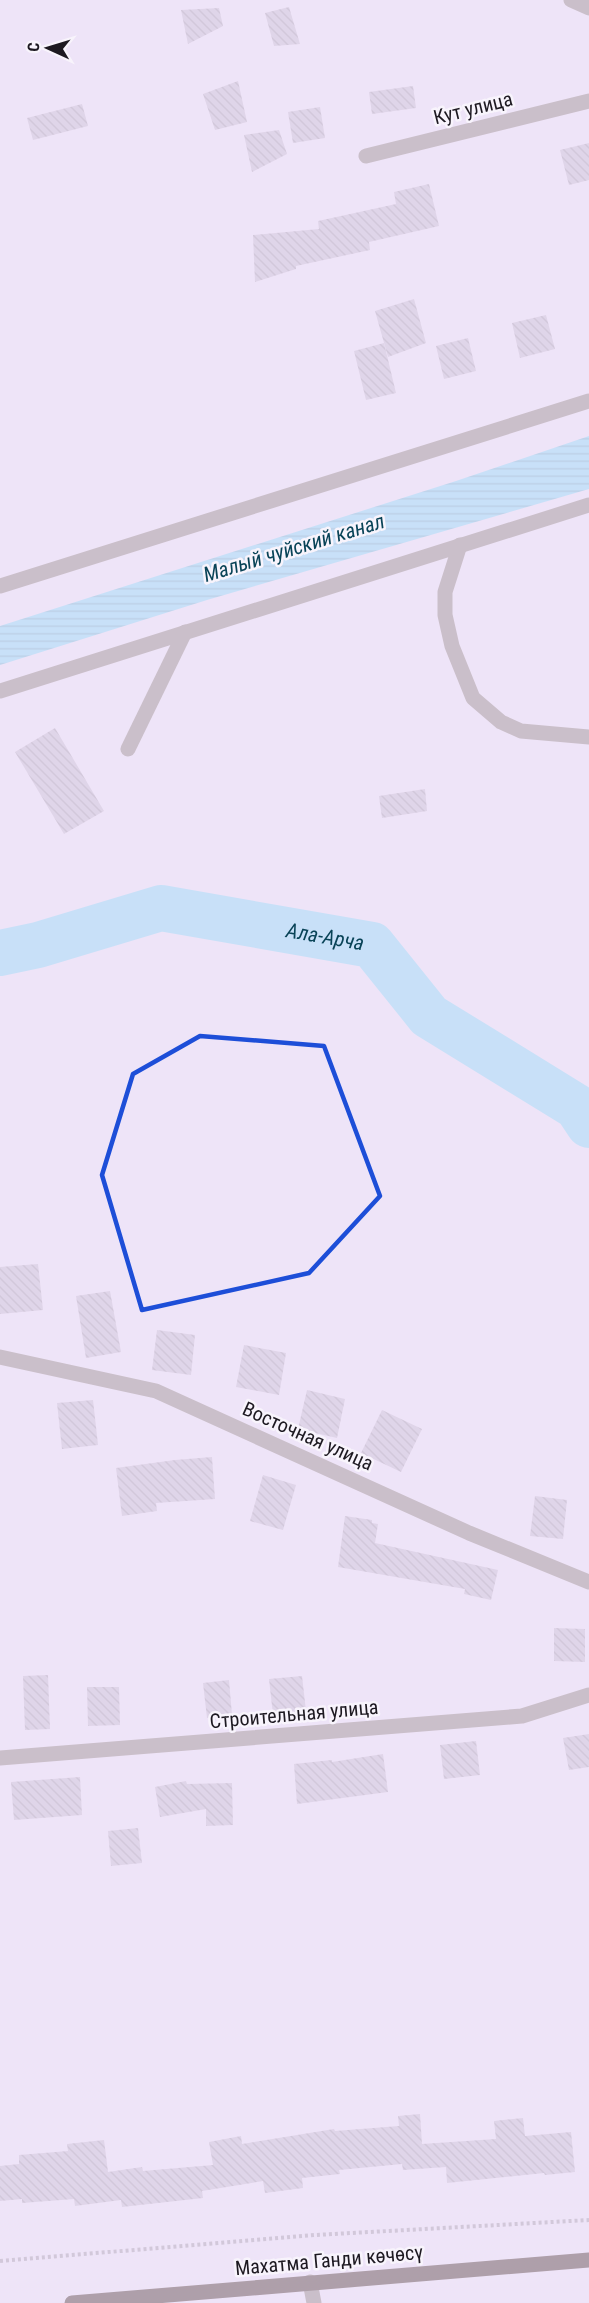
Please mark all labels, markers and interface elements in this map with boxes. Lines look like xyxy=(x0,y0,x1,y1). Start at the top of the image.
north arrow xyxy=(18,18,78,78)
text: С xyxy=(24,42,43,52)
street label: Кут улица xyxy=(431,87,515,129)
water label: Малый чуйский канал xyxy=(201,509,387,587)
water label: Ала-Арча xyxy=(283,918,366,955)
street label: Восточная улица xyxy=(239,1397,377,1475)
street label: Строительная улица xyxy=(209,1695,379,1733)
street label: Махатма Ганди көчөсү xyxy=(234,2240,424,2280)

